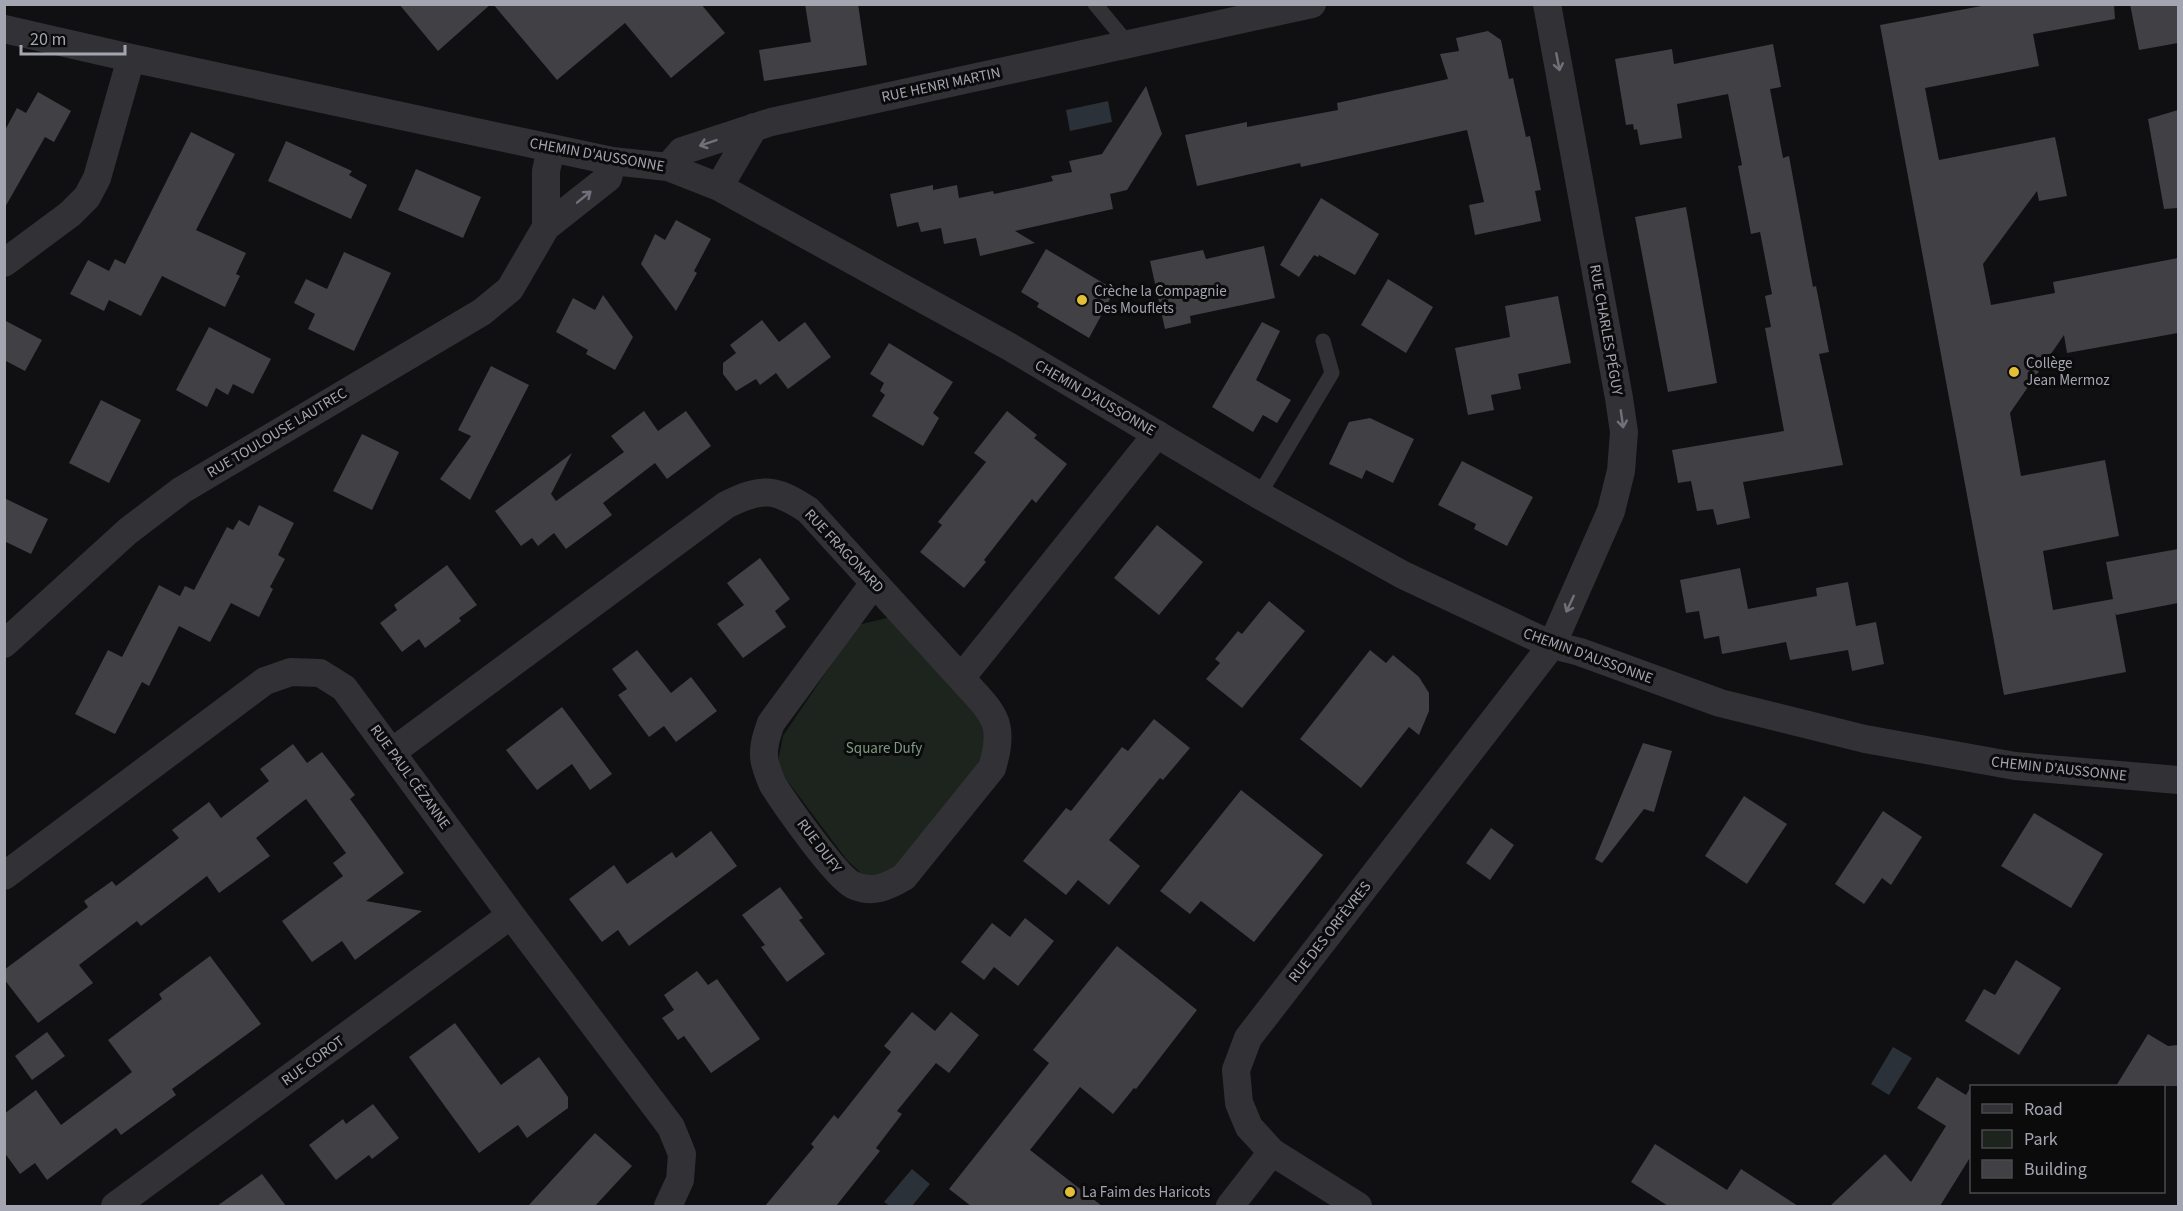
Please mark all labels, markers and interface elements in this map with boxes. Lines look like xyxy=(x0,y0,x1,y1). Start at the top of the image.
scale bar xyxy=(21,18,124,56)
text: 20 m xyxy=(30,27,66,52)
one-way arrow xyxy=(1553,52,1564,71)
street label: RUE HENRI MARTIN xyxy=(880,62,1002,108)
street label: CHEMIN D'AUSSONNE xyxy=(528,133,666,177)
one-way arrow xyxy=(699,138,718,149)
one-way arrow xyxy=(576,191,592,204)
street label: RUE CHARLES PÉGUY xyxy=(1584,263,1628,398)
place label: Crèche la Compagnie Des Mouflets xyxy=(1094,281,1227,319)
marker: Crèche la Compagnie Des Mouflets xyxy=(1075,293,1089,307)
place label: Collège Jean Mermoz xyxy=(2026,353,2110,391)
street label: CHEMIN D'AUSSONNE xyxy=(1031,355,1159,441)
marker: Collège Jean Mermoz xyxy=(2007,365,2021,379)
street label: RUE TOULOUSE LAUTREC xyxy=(203,383,351,483)
one-way arrow xyxy=(1616,409,1627,429)
street label: RUE FRAGONARD xyxy=(800,504,888,598)
one-way arrow xyxy=(1564,595,1575,613)
street label: CHEMIN D'AUSSONNE xyxy=(1520,623,1656,689)
street label: RUE PAUL CÉZANNE xyxy=(365,720,455,834)
park label: Square Dufy xyxy=(846,738,922,759)
street label: CHEMIN D'AUSSONNE xyxy=(1990,751,2128,787)
street label: RUE DUFY xyxy=(792,815,847,878)
street label: RUE DES ORFÈVRES xyxy=(1284,877,1376,987)
street label: RUE COROT xyxy=(277,1031,349,1091)
legend xyxy=(1970,1085,2165,1193)
text: Road xyxy=(2024,1097,2063,1122)
text: Park xyxy=(2024,1127,2058,1152)
text: Building xyxy=(2024,1157,2087,1182)
place label: La Faim des Haricots xyxy=(1082,1182,1210,1203)
marker: La Faim des Haricots xyxy=(1063,1185,1077,1199)

